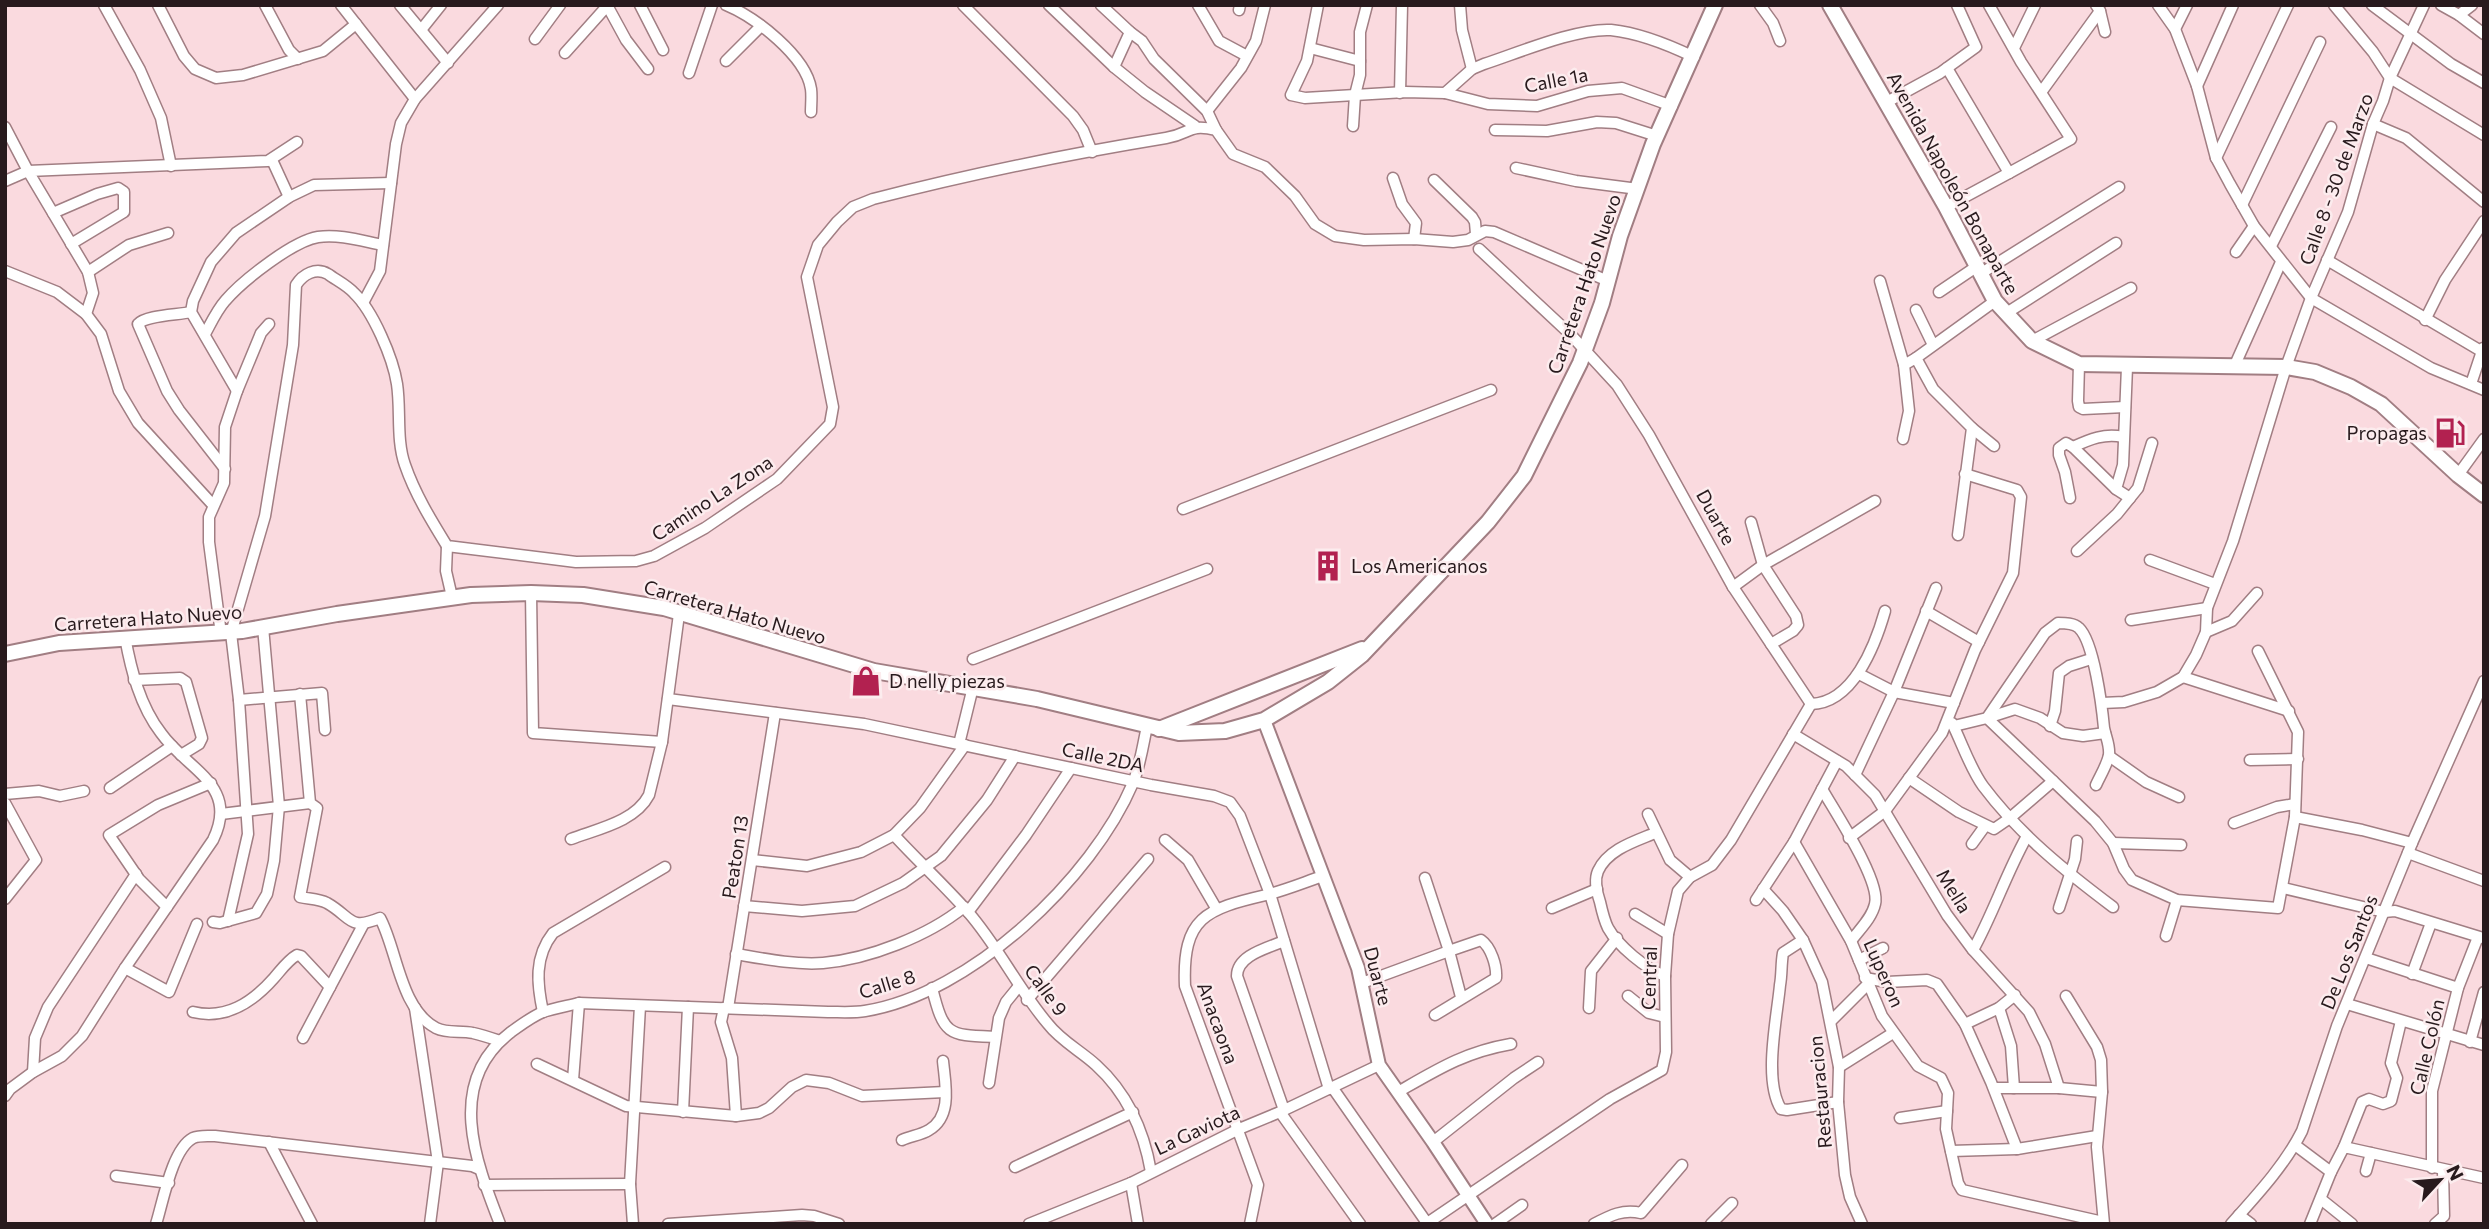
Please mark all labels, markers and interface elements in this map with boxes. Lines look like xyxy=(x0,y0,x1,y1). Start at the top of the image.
street label: Calle 1a xyxy=(1522,62,1590,97)
street label: Avenida Napoleón Bonaparte xyxy=(1883,68,2024,298)
street label: Calle 8 - 30 de Marzo xyxy=(2294,90,2377,268)
street label: Carretera Hato Nuevo xyxy=(1542,191,1625,377)
fuel station icon: Propagas xyxy=(2433,416,2467,450)
place label: Propagas xyxy=(2347,421,2427,444)
street label: Camino La Zona xyxy=(647,450,777,545)
street label: Duarte xyxy=(1692,485,1741,548)
building icon: Los Americanos xyxy=(1311,549,1345,583)
place label: Los Americanos xyxy=(1351,554,1488,577)
street label: Carretera Hato Nuevo xyxy=(641,574,829,649)
street label: Carretera Hato Nuevo xyxy=(53,599,243,636)
shop icon: D nelly piezas xyxy=(849,664,883,698)
place label: D nelly piezas xyxy=(889,669,1005,692)
street label: Calle 2DA xyxy=(1060,737,1146,776)
street label: Peaton 13 xyxy=(717,814,752,900)
street label: Mella xyxy=(1932,864,1977,917)
street label: De Los Santos xyxy=(2315,891,2382,1012)
street label: Luperon xyxy=(1859,935,1910,1010)
street label: Duarte xyxy=(1360,944,1397,1008)
street label: Central xyxy=(1636,946,1661,1010)
street label: Calle 9 xyxy=(1020,960,1073,1020)
street label: Calle 8 xyxy=(856,964,918,1003)
street label: Anacaona xyxy=(1193,979,1244,1067)
street label: Calle Colón xyxy=(2404,997,2449,1097)
street label: Restauracion xyxy=(1803,1035,1836,1149)
street label: La Gaviota xyxy=(1150,1100,1243,1159)
north arrow xyxy=(2405,1145,2475,1215)
text: N xyxy=(2442,1161,2469,1184)

